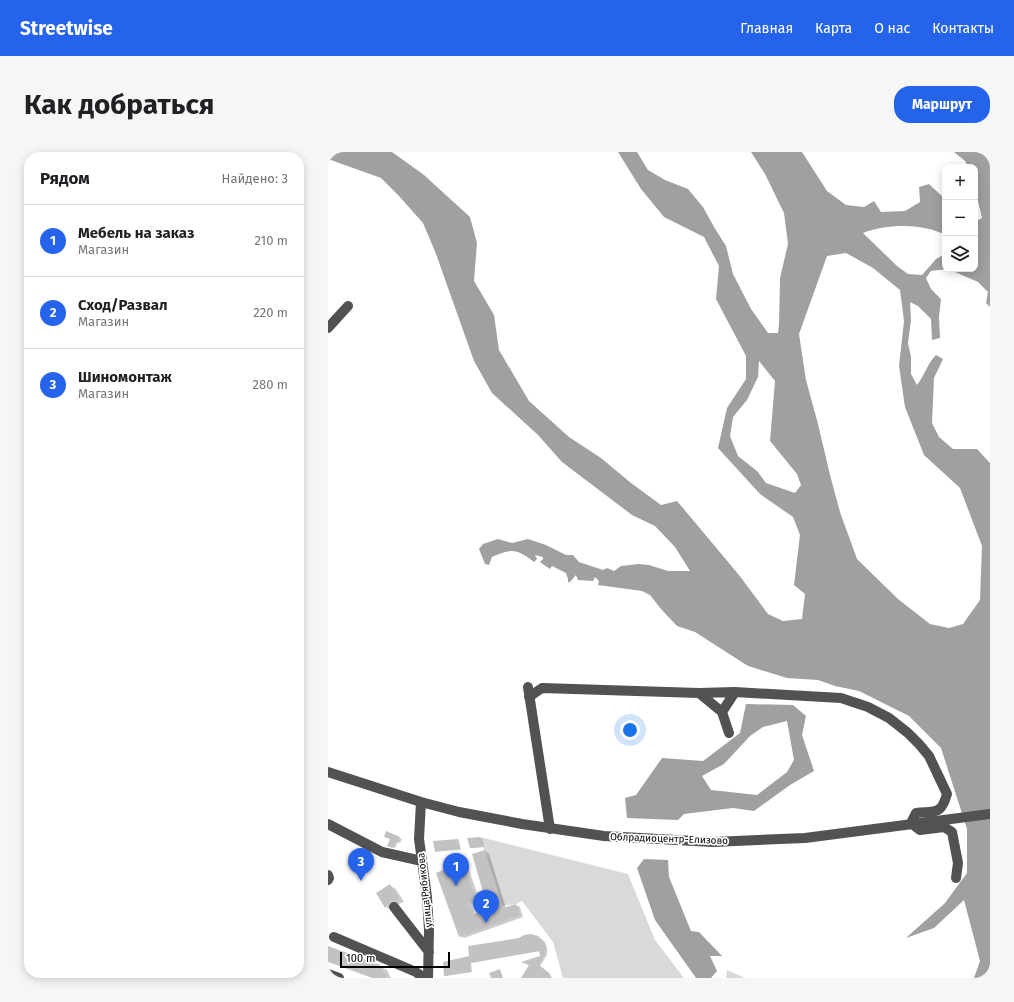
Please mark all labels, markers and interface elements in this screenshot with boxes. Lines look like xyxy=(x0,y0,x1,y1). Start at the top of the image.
text: Streetwise xyxy=(20,17,113,40)
text: Главная xyxy=(740,20,793,37)
text: Карта xyxy=(815,20,852,37)
text: О нас xyxy=(874,20,910,37)
text: Контакты xyxy=(932,20,994,37)
button: Маршрут xyxy=(894,86,990,123)
text: Как добраться xyxy=(24,88,214,121)
map controls xyxy=(942,164,978,272)
button: + xyxy=(942,164,978,200)
text: Рядом xyxy=(40,168,90,189)
text: Найдено: 3 xyxy=(222,171,288,186)
button: − xyxy=(942,200,978,236)
text: Мебель на заказ xyxy=(78,224,195,242)
text: 1 xyxy=(50,233,56,248)
text: 210 m xyxy=(254,233,288,248)
button: layers xyxy=(942,236,978,272)
text: Магазин xyxy=(78,242,129,257)
text: Сход/Развал xyxy=(78,296,168,314)
text: 2 xyxy=(50,305,56,320)
text: 220 m xyxy=(253,305,288,320)
text: Магазин xyxy=(78,314,129,329)
text: Шиномонтаж xyxy=(78,368,172,386)
text: 3 xyxy=(50,377,56,392)
text: 280 m xyxy=(253,377,288,392)
text: Магазин xyxy=(78,386,129,401)
your location xyxy=(620,720,640,740)
street label: Облрадиоцентр-Елизово xyxy=(610,831,728,847)
pin: 3 xyxy=(348,848,374,881)
street label: улица Рябикова xyxy=(415,852,435,928)
pin: 1 xyxy=(443,853,469,886)
pin: 2 xyxy=(473,890,499,923)
scale bar xyxy=(340,950,450,969)
text: 100 m xyxy=(346,952,375,965)

